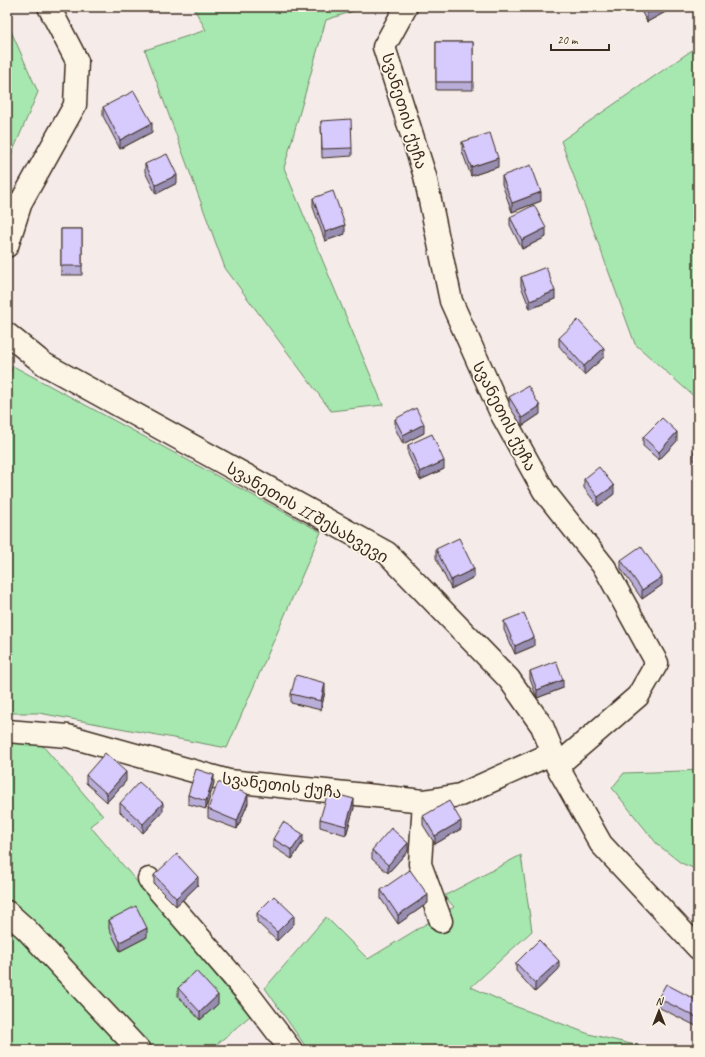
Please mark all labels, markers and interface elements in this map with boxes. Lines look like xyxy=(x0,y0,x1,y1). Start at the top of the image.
scale bar xyxy=(551,26,609,52)
text: 20 m xyxy=(557,32,579,48)
street label: სვანეთის ქუჩა xyxy=(377,51,431,172)
street label: სვანეთის ქუჩა xyxy=(468,358,540,475)
street label: სვანეთის II შესახვევი xyxy=(223,458,392,567)
street label: სვანეთის ქუჩა xyxy=(221,769,343,803)
north arrow xyxy=(639,991,679,1031)
text: N xyxy=(656,994,665,1008)

